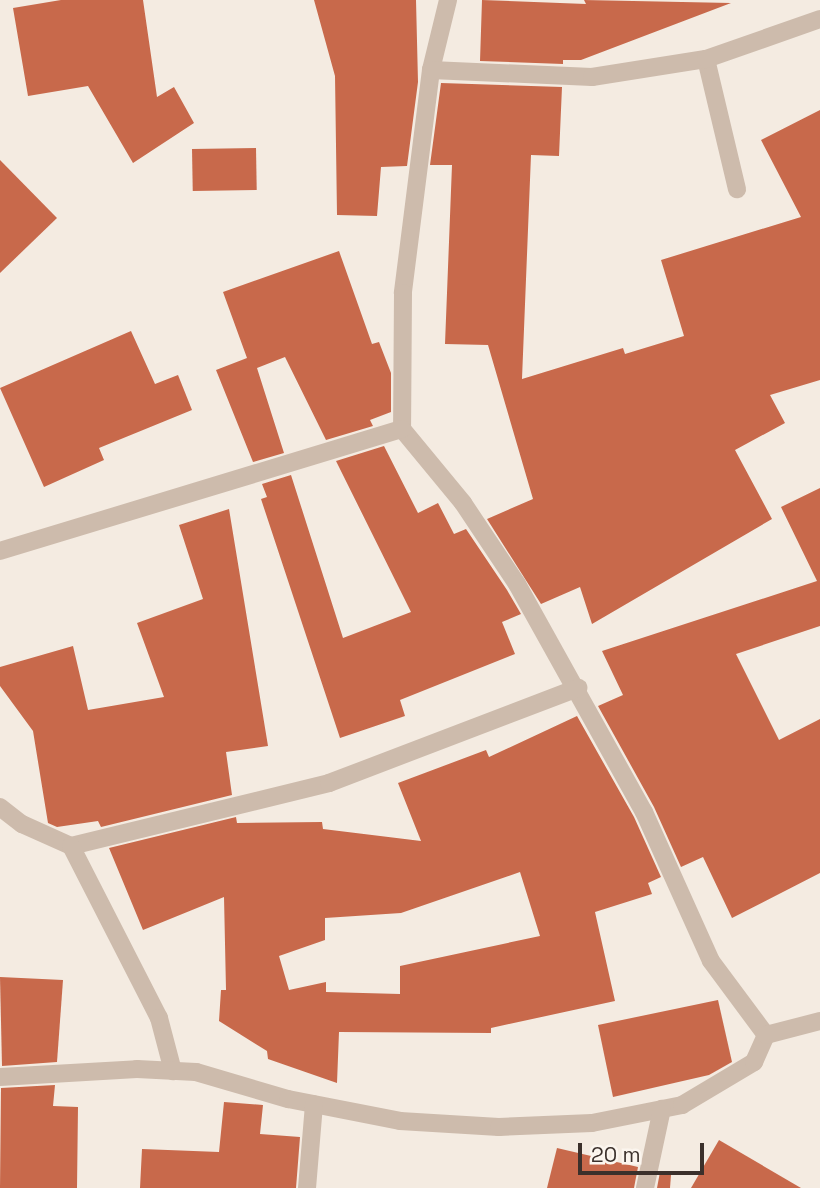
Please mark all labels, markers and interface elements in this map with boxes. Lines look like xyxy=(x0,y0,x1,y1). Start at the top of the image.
scale bar xyxy=(582,1128,708,1172)
text: 20 m xyxy=(591,1141,641,1168)

